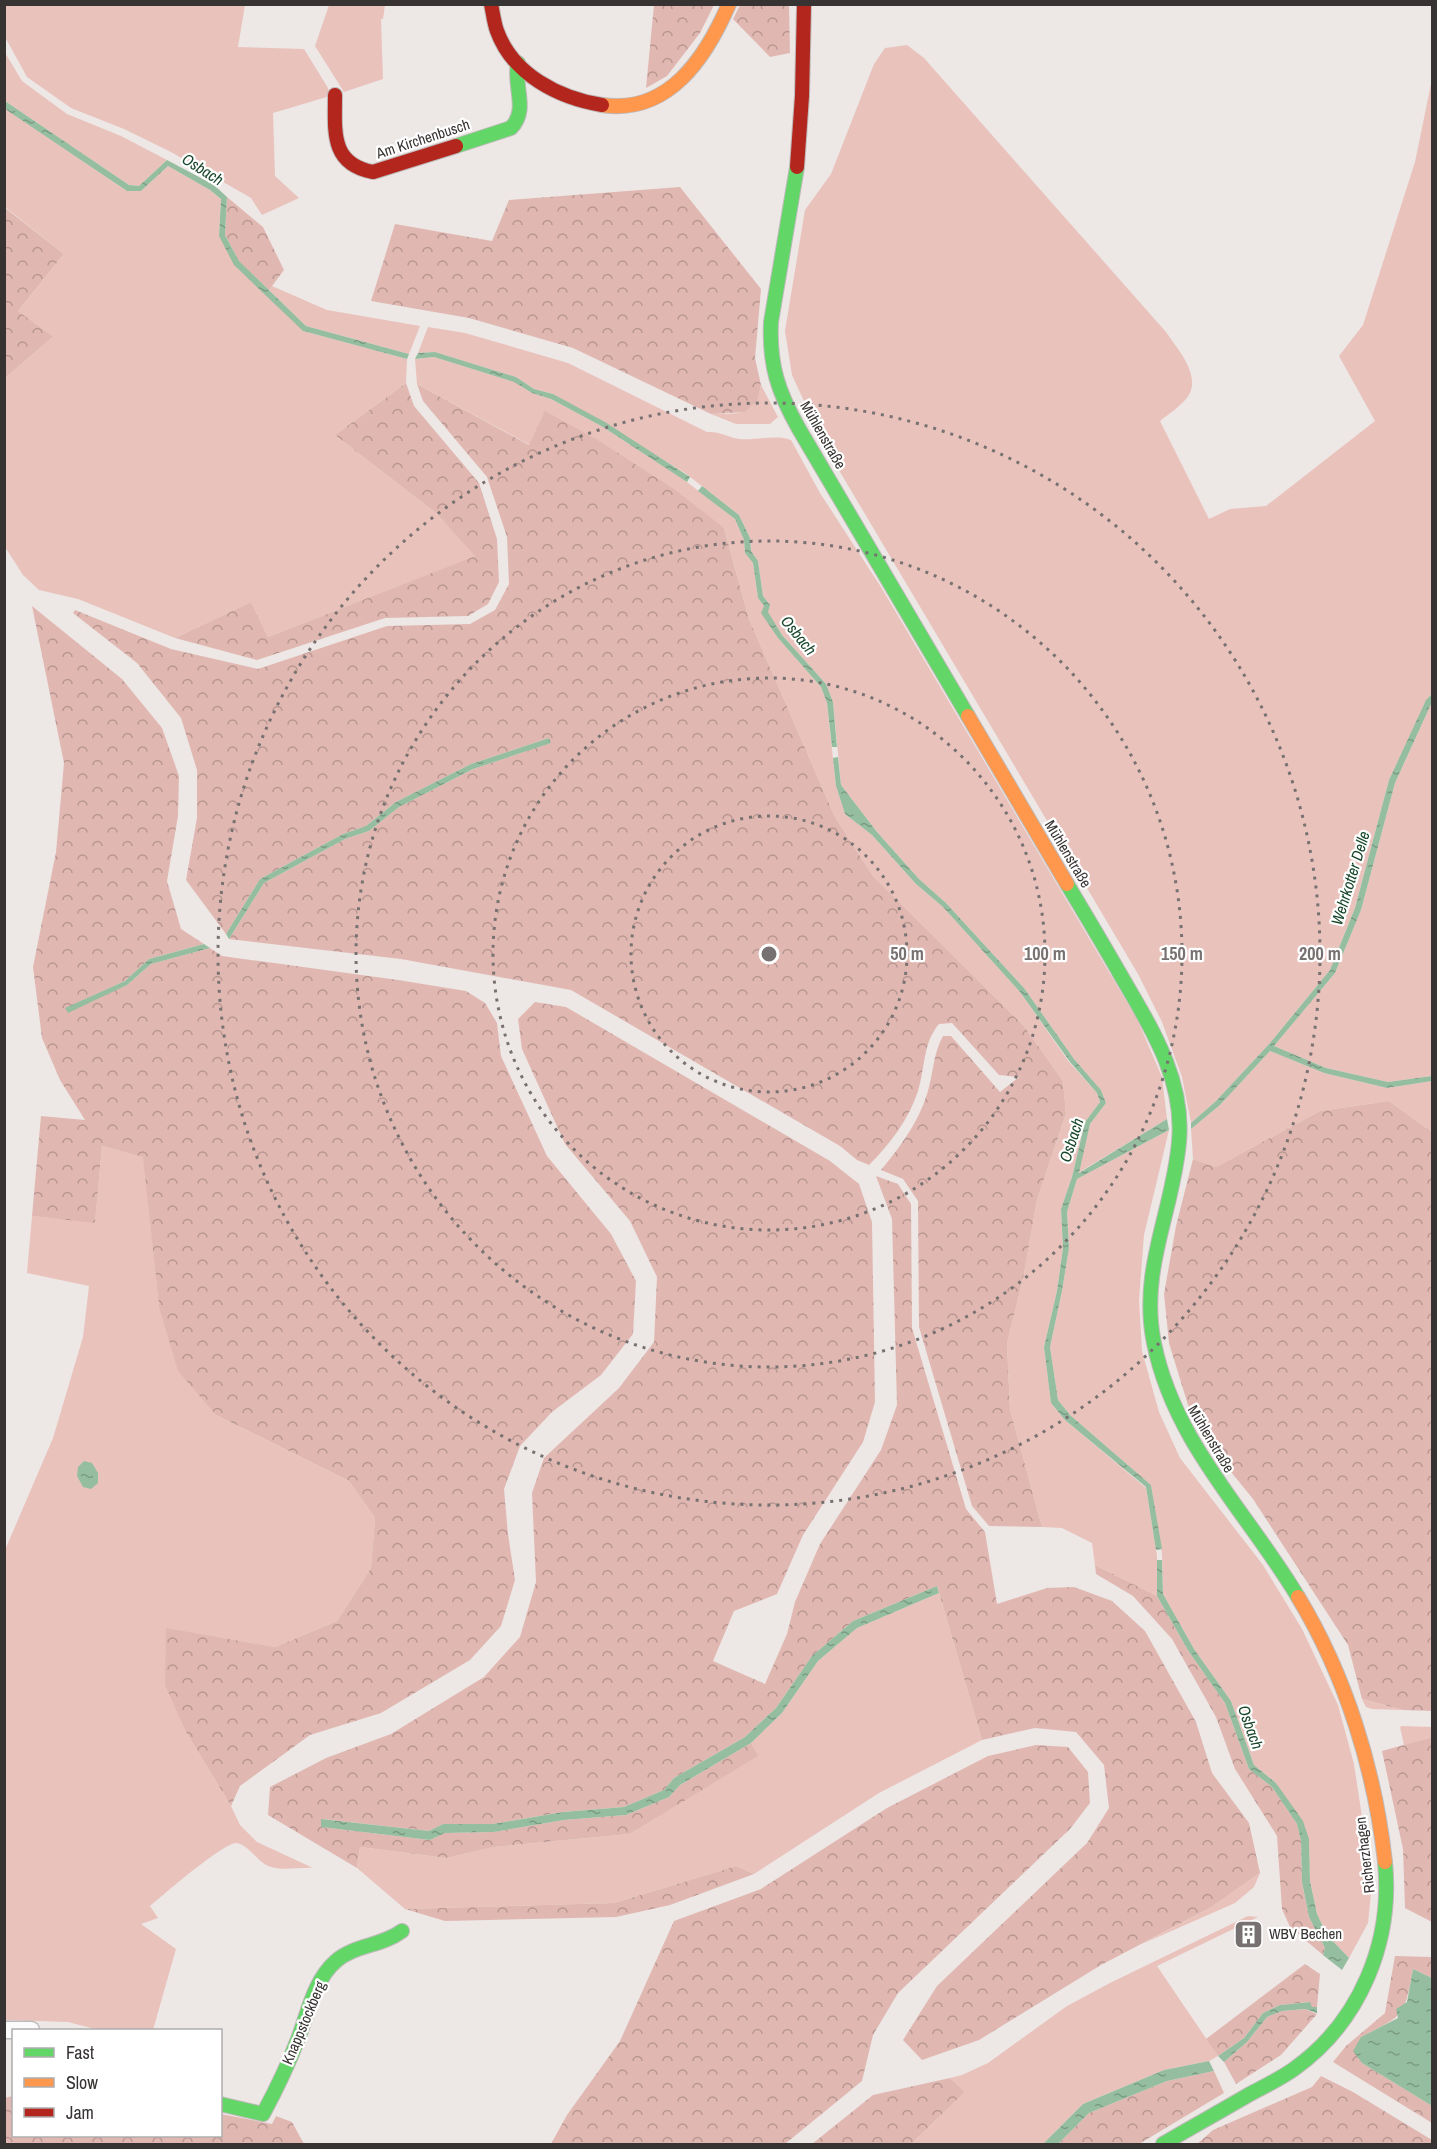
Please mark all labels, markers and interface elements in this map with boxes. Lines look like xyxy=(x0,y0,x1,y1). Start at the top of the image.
street label: Am Kirchenbusch xyxy=(372,114,472,164)
water label: Osbach xyxy=(178,148,228,190)
street label: Mühlenstraße xyxy=(796,397,851,473)
water label: Osbach xyxy=(776,611,822,659)
street label: Mühlenstraße xyxy=(1040,816,1097,892)
water label: Wehrkotter Delle xyxy=(1325,828,1375,928)
text: 50 m xyxy=(890,941,924,966)
text: 100 m xyxy=(1024,941,1066,966)
text: 150 m xyxy=(1161,941,1203,966)
text: 200 m xyxy=(1299,941,1341,966)
centre of rings xyxy=(759,944,779,964)
water label: Osbach xyxy=(1054,1115,1088,1165)
street label: Mühlenstraße xyxy=(1183,1401,1240,1477)
water label: Osbach xyxy=(1233,1702,1269,1752)
street label: Richerzhagen xyxy=(1349,1816,1380,1894)
building icon: WBV Bechen xyxy=(1232,1918,1264,1950)
place label: WBV Bechen xyxy=(1269,1923,1342,1944)
street label: Knappstockberg xyxy=(277,1978,331,2068)
legend xyxy=(12,2029,222,2137)
text: Fast xyxy=(66,2040,94,2065)
text: Slow xyxy=(66,2070,98,2095)
text: Jam xyxy=(66,2100,94,2125)

